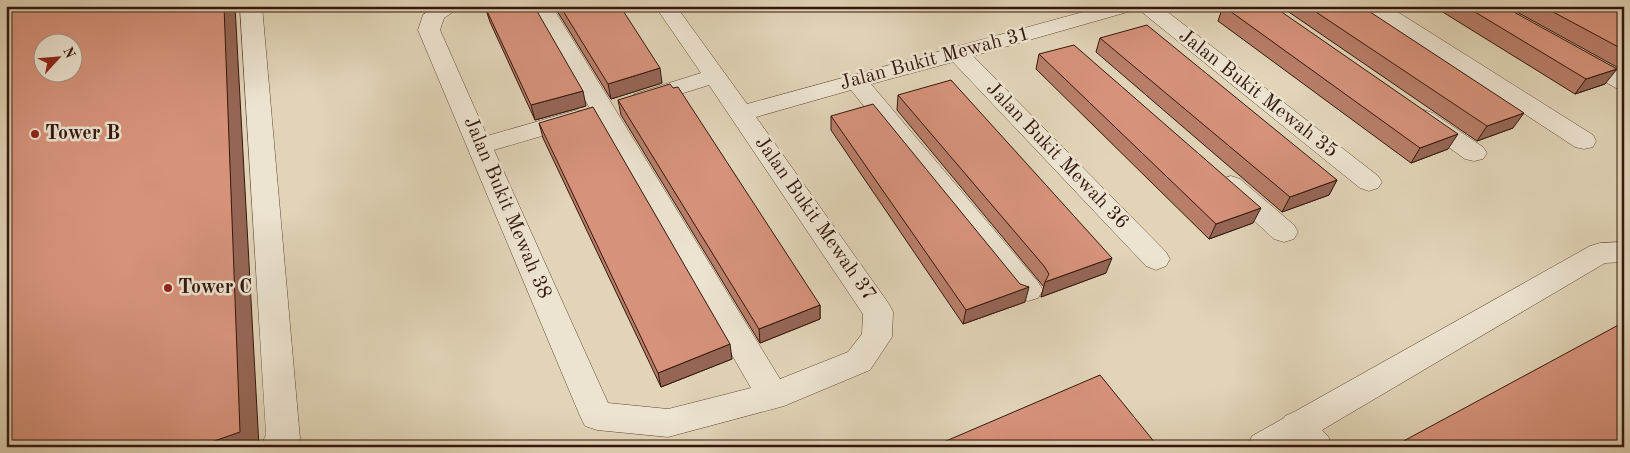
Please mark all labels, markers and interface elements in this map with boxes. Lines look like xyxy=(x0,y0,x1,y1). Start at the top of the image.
street label: Jalan Bukit Mewah 31 xyxy=(838,24,1032,94)
street label: Jalan Bukit Mewah 35 xyxy=(1175,26,1341,162)
north arrow xyxy=(32,32,82,82)
text: N xyxy=(60,45,78,61)
street label: Jalan Bukit Mewah 36 xyxy=(982,79,1132,233)
street label: Jalan Bukit Mewah 38 xyxy=(460,114,554,302)
place label: Tower B xyxy=(45,124,120,144)
marker: Tower B xyxy=(29,128,41,140)
street label: Jalan Bukit Mewah 37 xyxy=(751,133,879,305)
place label: Tower C xyxy=(178,278,252,298)
marker: Tower C xyxy=(162,282,174,294)

